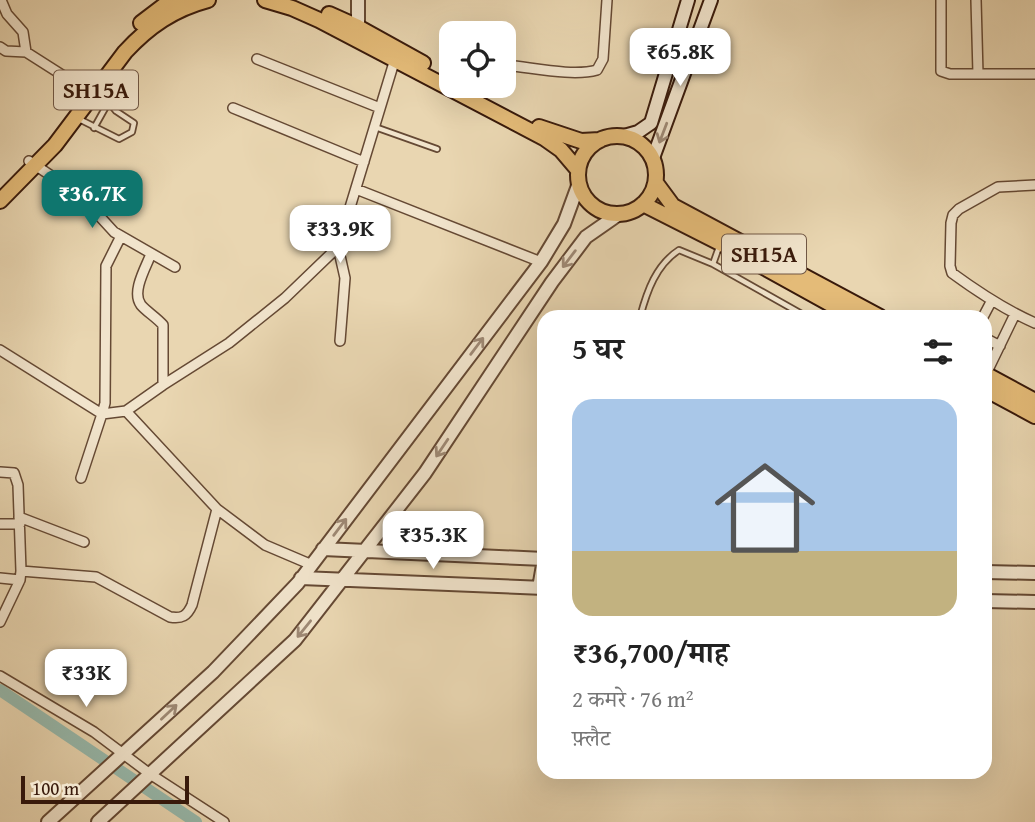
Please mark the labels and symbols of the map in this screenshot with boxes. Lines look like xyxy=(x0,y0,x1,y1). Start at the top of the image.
pin: ₹65.8K xyxy=(623,28,737,88)
road number: SH15A xyxy=(54,71,138,110)
one-way arrow xyxy=(656,122,668,144)
pin: ₹36.7K xyxy=(35,170,149,230)
pin: ₹33.9K xyxy=(283,205,397,265)
road number: SH15A xyxy=(722,234,806,274)
one-way arrow xyxy=(562,249,577,268)
one-way arrow xyxy=(470,337,484,356)
one-way arrow xyxy=(435,438,449,457)
pin: ₹35.3K xyxy=(376,512,490,571)
one-way arrow xyxy=(332,519,347,537)
one-way arrow xyxy=(297,619,312,637)
pin: ₹33K xyxy=(45,650,127,709)
one-way arrow xyxy=(160,704,177,721)
scale bar xyxy=(21,773,189,805)

